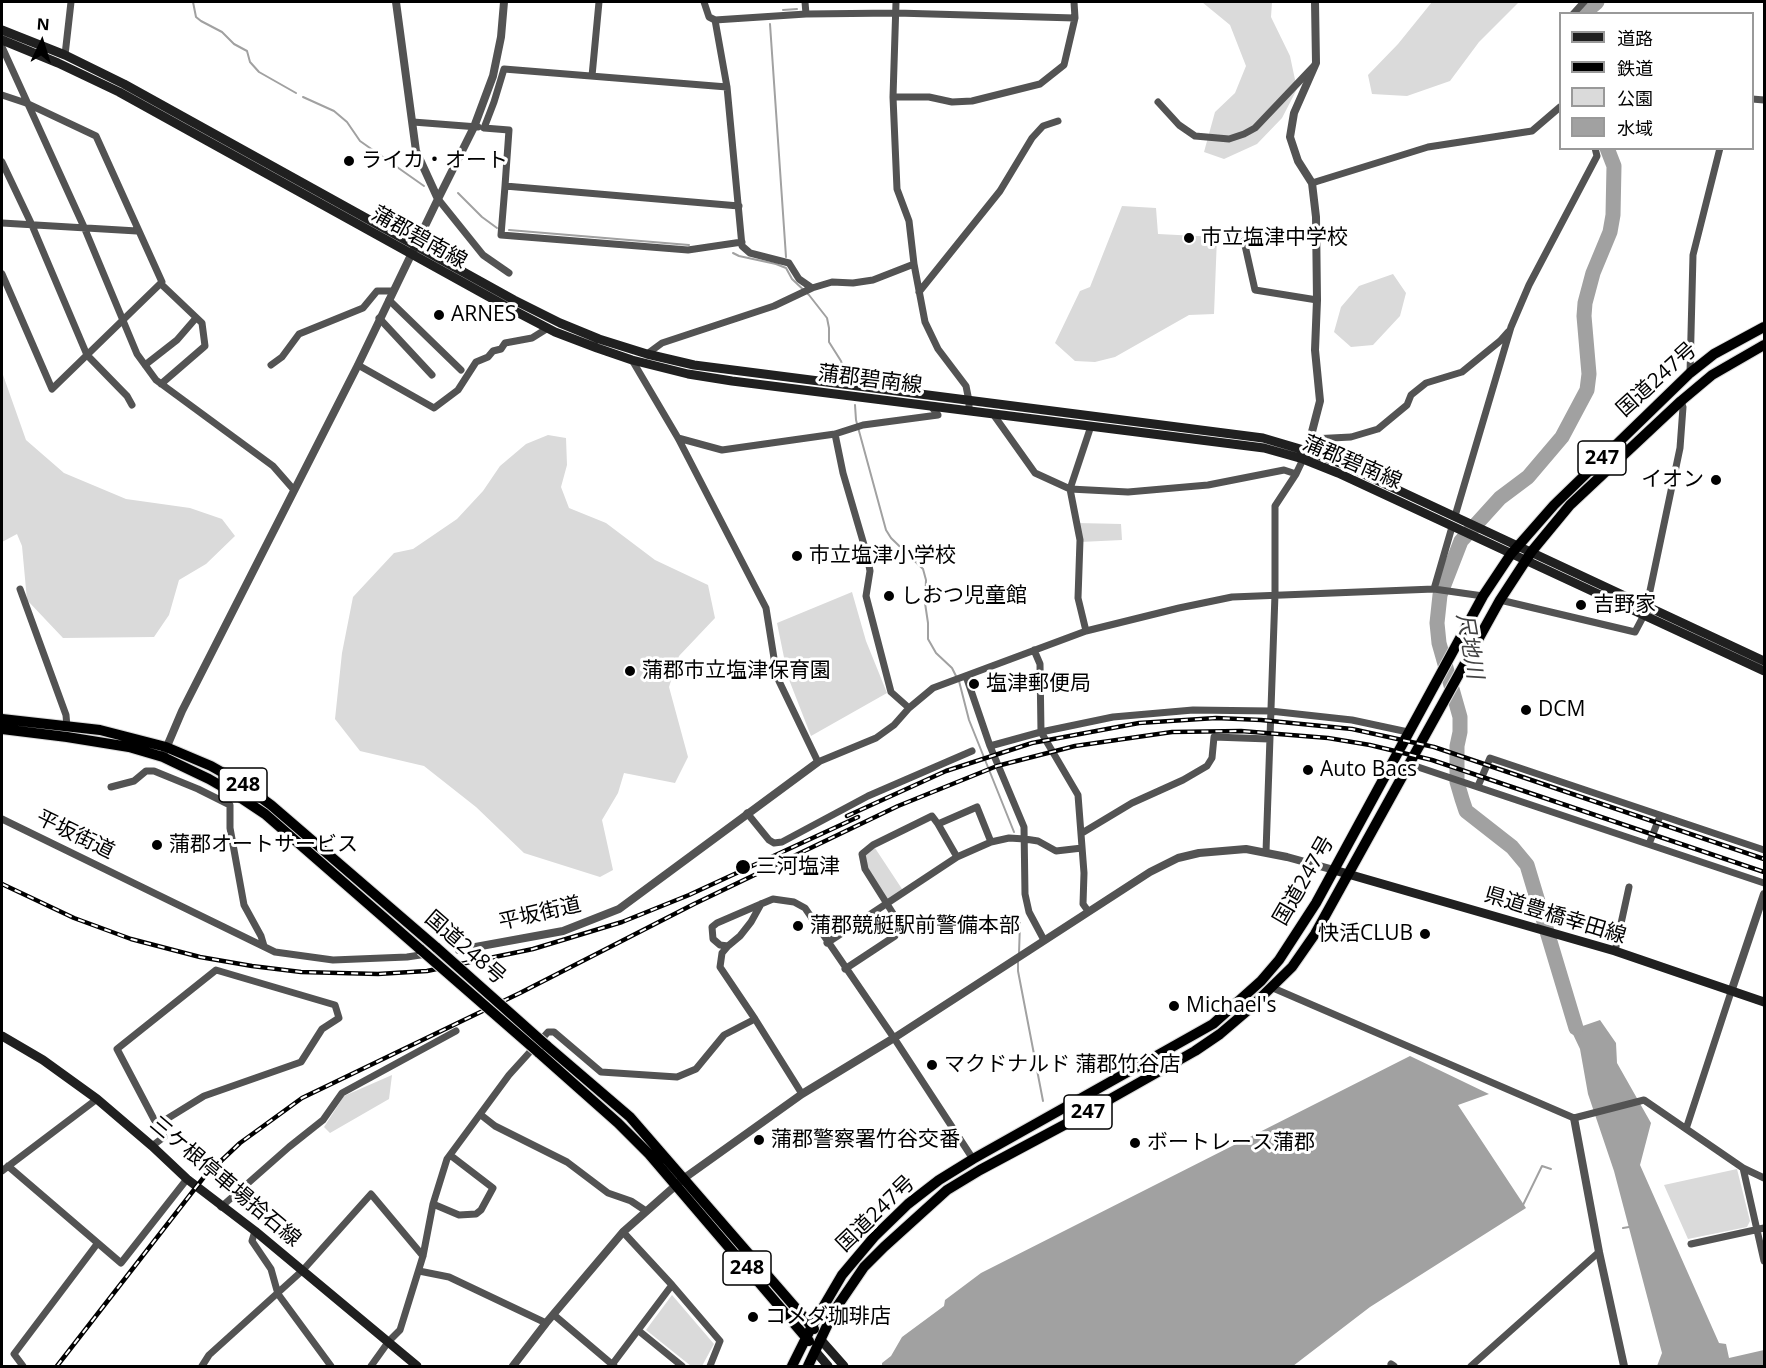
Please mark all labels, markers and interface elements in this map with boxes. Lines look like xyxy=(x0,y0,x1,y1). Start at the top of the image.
north arrow xyxy=(12,12,72,72)
legend xyxy=(1559,12,1754,150)
text: N xyxy=(36,13,51,35)
text: 道路 xyxy=(1617,26,1653,50)
text: 鉄道 xyxy=(1617,56,1653,80)
text: 公園 xyxy=(1617,86,1653,110)
text: 水域 xyxy=(1617,116,1653,140)
place label: ライカ・オート xyxy=(361,148,508,174)
marker: ライカ・オート xyxy=(342,154,356,168)
street label: 蒲郡碧南線 xyxy=(367,202,471,274)
place label: 市立塩津中学校 xyxy=(1201,225,1348,251)
marker: 市立塩津中学校 xyxy=(1182,231,1196,245)
place label: ARNES xyxy=(451,302,516,328)
marker: ARNES xyxy=(432,308,446,322)
street label: 国道247号 xyxy=(1612,338,1702,422)
street label: 蒲郡碧南線 xyxy=(816,361,924,399)
street label: 蒲郡碧南線 xyxy=(1299,431,1405,495)
road number: 247 xyxy=(1578,441,1626,475)
place label: イオン xyxy=(1641,467,1704,493)
marker: イオン xyxy=(1709,473,1723,487)
place label: 市立塩津小学校 xyxy=(809,543,956,569)
marker: 市立塩津小学校 xyxy=(790,549,804,563)
place label: しおつ児童館 xyxy=(901,583,1027,609)
marker: しおつ児童館 xyxy=(882,589,896,603)
place label: 吉野家 xyxy=(1593,592,1656,618)
marker: 吉野家 xyxy=(1574,598,1588,612)
water label: 尺地川 xyxy=(1450,611,1488,681)
place label: 蒲郡市立塩津保育園 xyxy=(642,658,831,684)
marker: 蒲郡市立塩津保育園 xyxy=(623,664,637,678)
place label: 塩津郵便局 xyxy=(986,671,1091,697)
marker: 塩津郵便局 xyxy=(967,677,981,691)
place label: DCM xyxy=(1538,697,1585,723)
marker: DCM xyxy=(1519,703,1533,717)
place label: Auto Bacs xyxy=(1320,757,1417,783)
marker: Auto Bacs xyxy=(1301,763,1315,777)
road number: 248 xyxy=(219,768,267,802)
street label: 平坂街道 xyxy=(32,805,118,865)
place label: 蒲郡オートサービス xyxy=(169,832,358,858)
street label: 国道247号 xyxy=(1268,832,1340,930)
marker: 蒲郡オートサービス xyxy=(150,838,164,852)
place label: 三河塩津 xyxy=(756,854,840,880)
marker: 三河塩津 xyxy=(734,858,752,876)
street label: 県道豊橋幸田線 xyxy=(1481,882,1629,950)
street label: 平坂街道 xyxy=(496,892,584,936)
street label: 国道248号 xyxy=(419,906,511,990)
place label: 蒲郡競艇駅前警備本部 xyxy=(810,913,1020,939)
marker: 蒲郡競艇駅前警備本部 xyxy=(791,919,805,933)
place label: 快活CLUB xyxy=(1318,921,1413,947)
marker: 快活CLUB xyxy=(1418,927,1432,941)
place label: Michael's xyxy=(1186,993,1277,1019)
marker: Michael's xyxy=(1167,999,1181,1013)
place label: マクドナルド 蒲郡竹谷店 xyxy=(944,1052,1180,1078)
marker: マクドナルド 蒲郡竹谷店 xyxy=(925,1058,939,1072)
road number: 247 xyxy=(1064,1095,1112,1129)
street label: 三ケ根停車場拾石線 xyxy=(145,1112,305,1252)
place label: 蒲郡警察署竹谷交番 xyxy=(771,1127,960,1153)
place label: ボートレース蒲郡 xyxy=(1147,1130,1315,1156)
marker: 蒲郡警察署竹谷交番 xyxy=(752,1133,766,1147)
marker: ボートレース蒲郡 xyxy=(1128,1136,1142,1150)
street label: 国道247号 xyxy=(832,1171,920,1257)
road number: 248 xyxy=(723,1251,771,1285)
place label: コメダ珈琲店 xyxy=(765,1304,891,1330)
marker: コメダ珈琲店 xyxy=(746,1310,760,1324)

